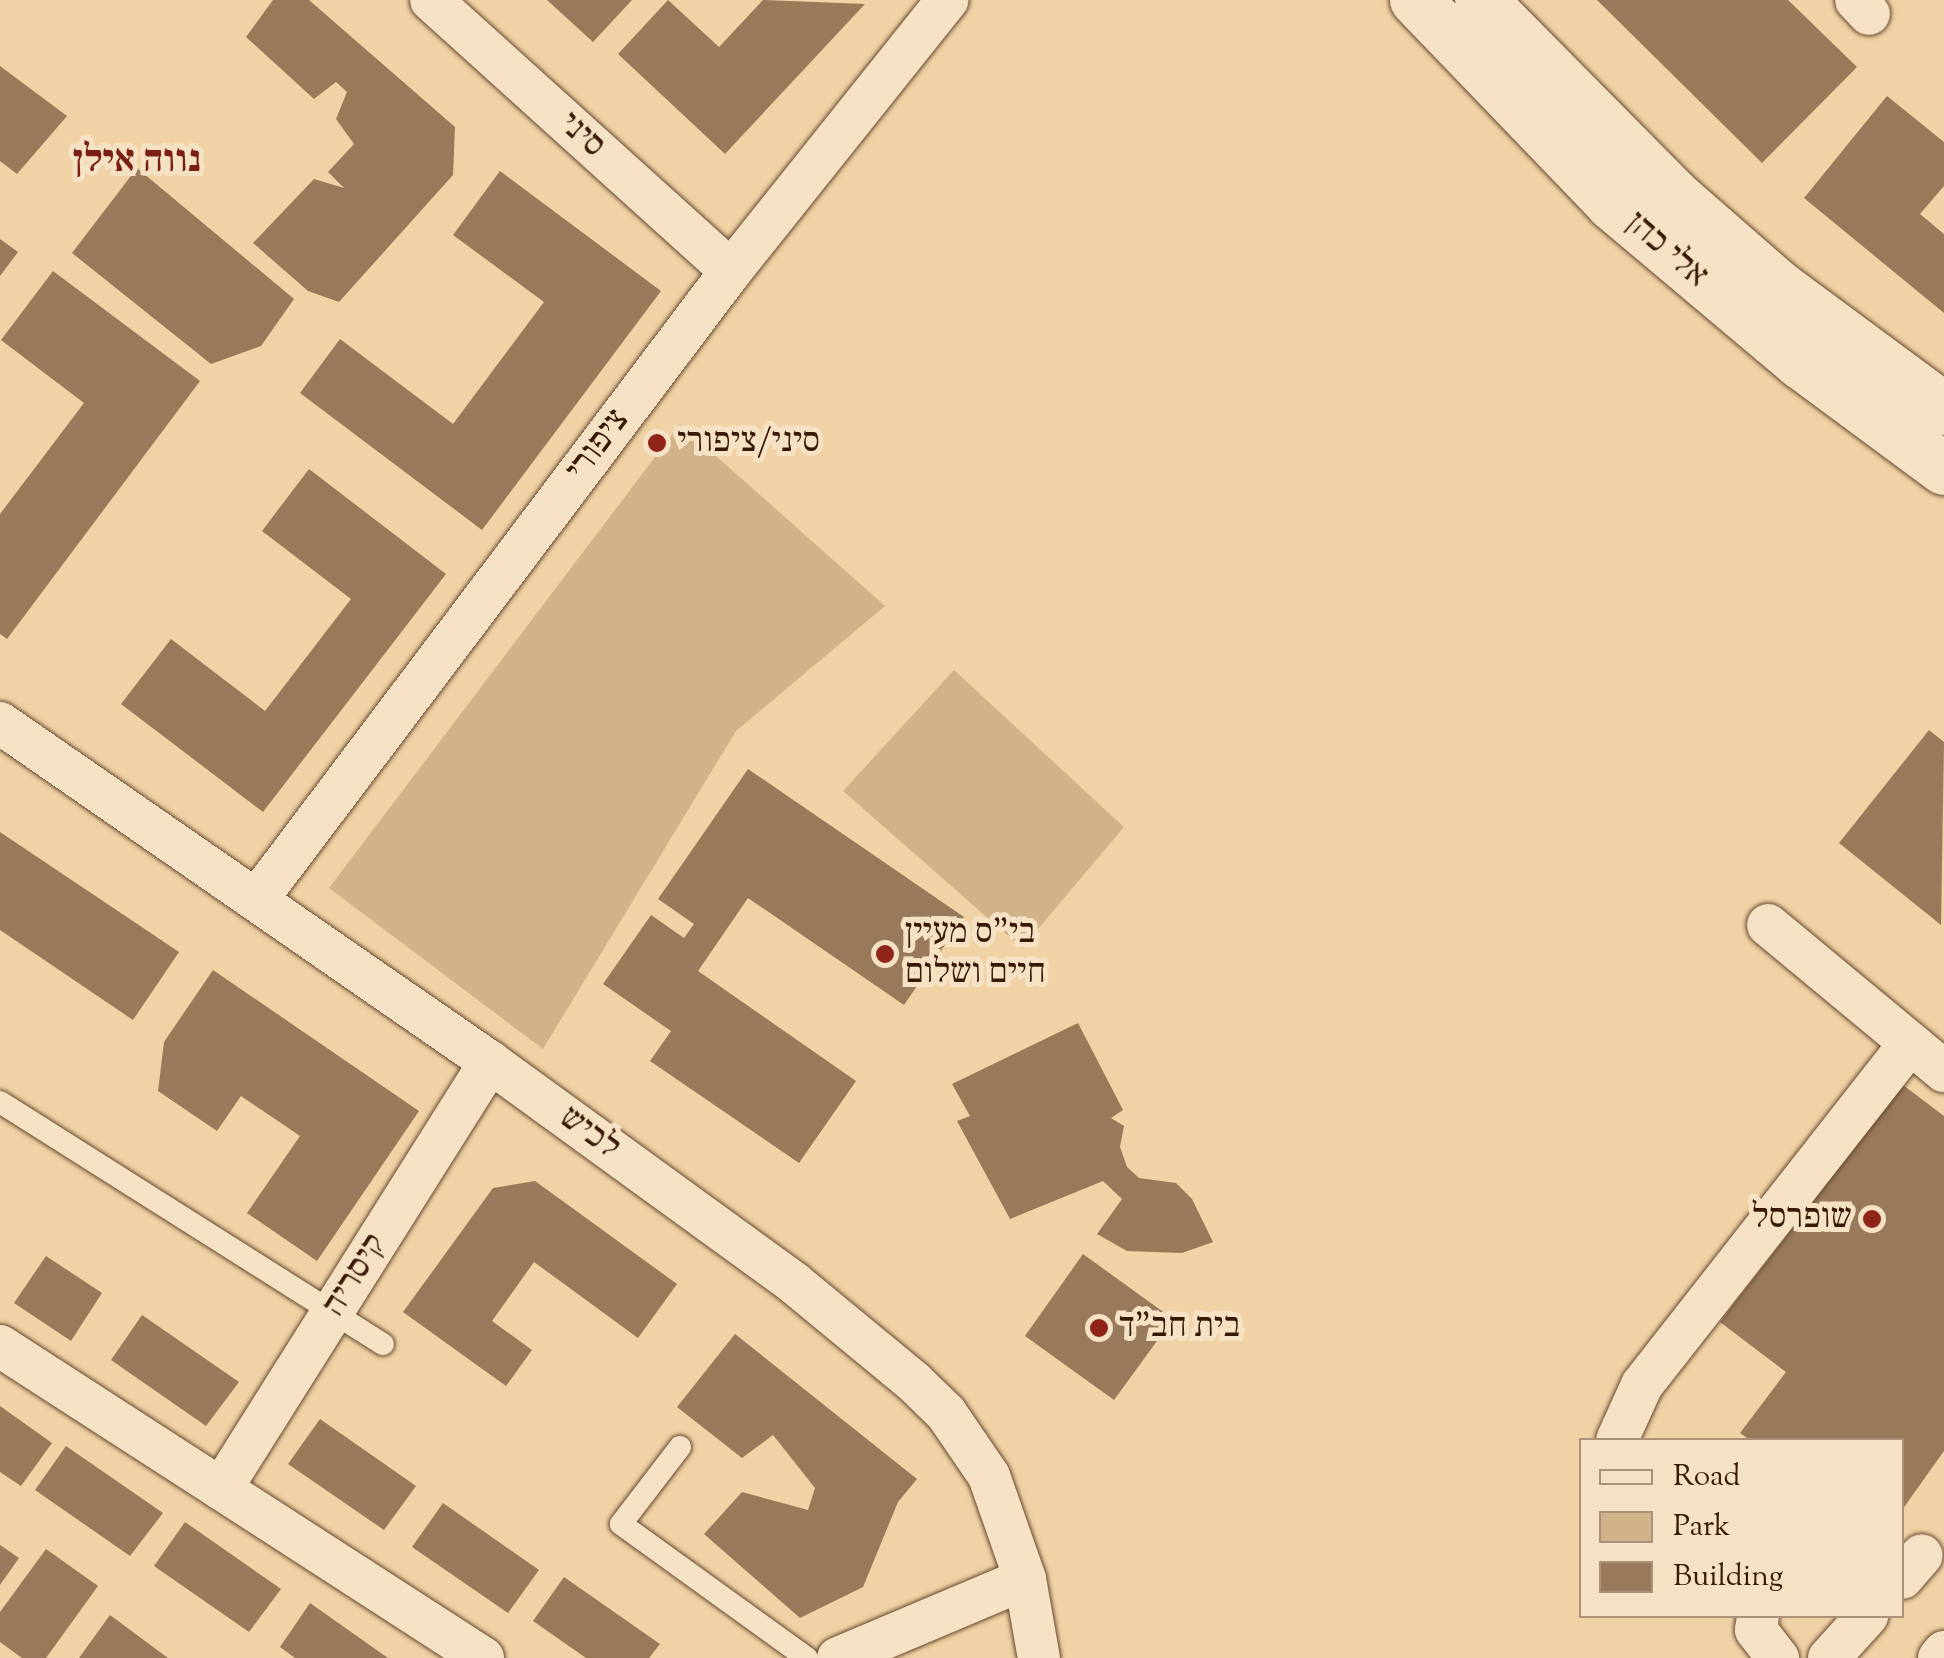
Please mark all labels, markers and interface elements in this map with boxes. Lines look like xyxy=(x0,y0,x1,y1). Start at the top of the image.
street label: סיני xyxy=(549,104,613,168)
district label: נווה אילן xyxy=(73,140,201,186)
street label: אלי כהן xyxy=(1616,204,1716,298)
street label: ציפורי xyxy=(558,401,640,491)
place label: סיני/ציפורי xyxy=(677,422,820,464)
marker: סיני/ציפורי xyxy=(646,432,668,454)
place label: בי"ס מעיין חיים ושלום xyxy=(905,913,1046,995)
marker: בי"ס מעיין חיים ושלום xyxy=(874,943,896,965)
street label: לכיש xyxy=(550,1098,628,1170)
place label: שופרסל xyxy=(1752,1198,1852,1240)
marker: שופרסל xyxy=(1861,1208,1883,1230)
street label: קיסריה xyxy=(314,1227,398,1325)
place label: בית חב"ד xyxy=(1119,1307,1240,1349)
marker: בית חב"ד xyxy=(1088,1317,1110,1339)
legend xyxy=(1579,1438,1904,1618)
text: Road xyxy=(1673,1456,1740,1499)
text: Park xyxy=(1673,1506,1730,1549)
text: Building xyxy=(1673,1556,1783,1599)

